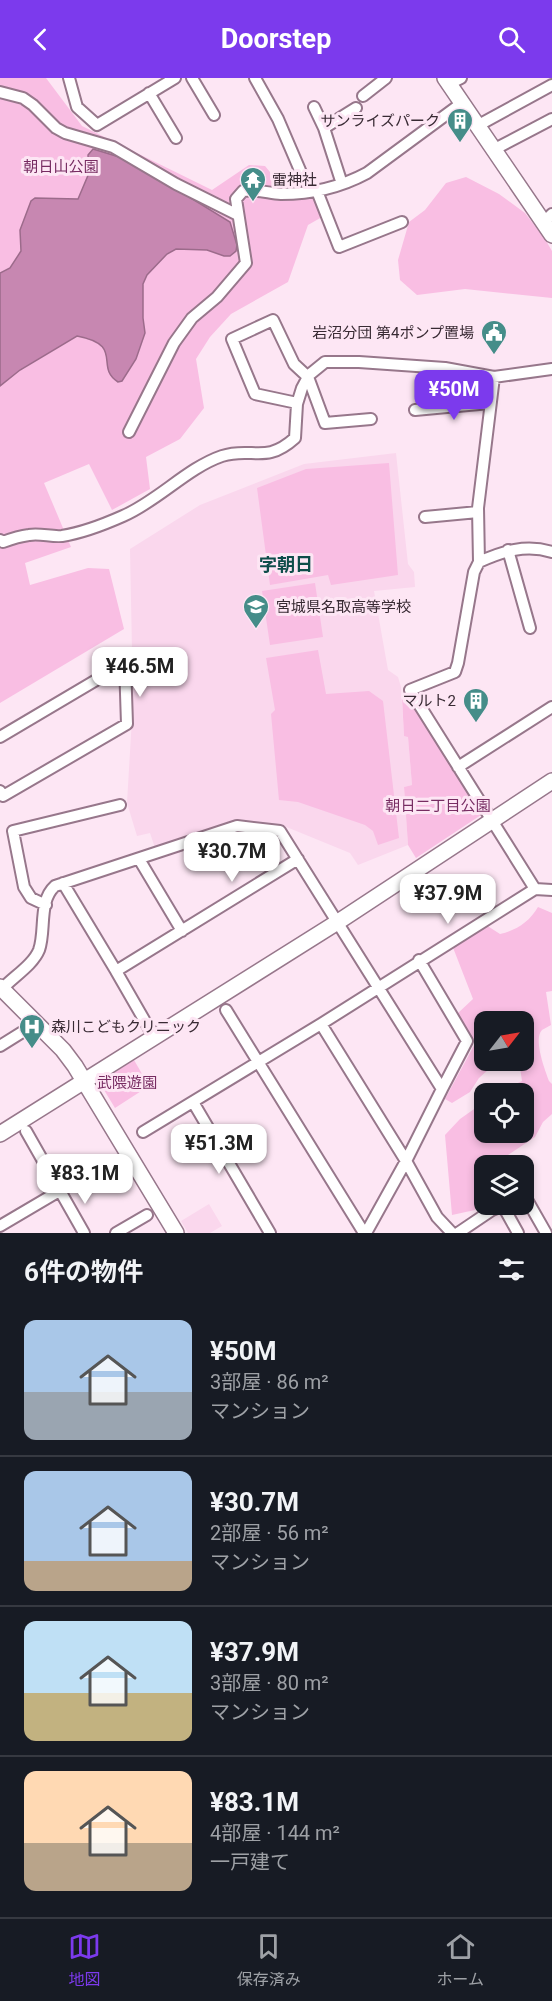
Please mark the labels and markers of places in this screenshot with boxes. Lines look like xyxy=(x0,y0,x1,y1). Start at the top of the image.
building icon: サンライズパーク xyxy=(445,106,475,144)
place label: サンライズパーク xyxy=(320,112,440,130)
temple icon: 雷神社 xyxy=(238,165,268,203)
place label: 雷神社 xyxy=(272,171,317,189)
public building icon: 岩沼分団 第4ポンプ置場 xyxy=(479,318,509,356)
place label: 岩沼分団 第4ポンプ置場 xyxy=(312,324,474,342)
pin: ¥50M xyxy=(418,370,490,421)
school or university icon: 宮城県名取高等学校 xyxy=(241,592,271,630)
place label: 宮城県名取高等学校 xyxy=(276,598,411,616)
pin: ¥46.5M xyxy=(91,647,189,698)
building icon: マルト2 xyxy=(461,686,491,724)
place label: マルト2 xyxy=(403,692,456,710)
pin: ¥30.7M xyxy=(183,832,281,883)
pin: ¥37.9M xyxy=(399,874,497,925)
hospital icon: 森川こどもクリニック xyxy=(17,1012,47,1050)
place label: 森川こどもクリニック xyxy=(51,1018,201,1036)
pin: ¥51.3M xyxy=(170,1124,268,1175)
pin: ¥83.1M xyxy=(36,1154,134,1205)

